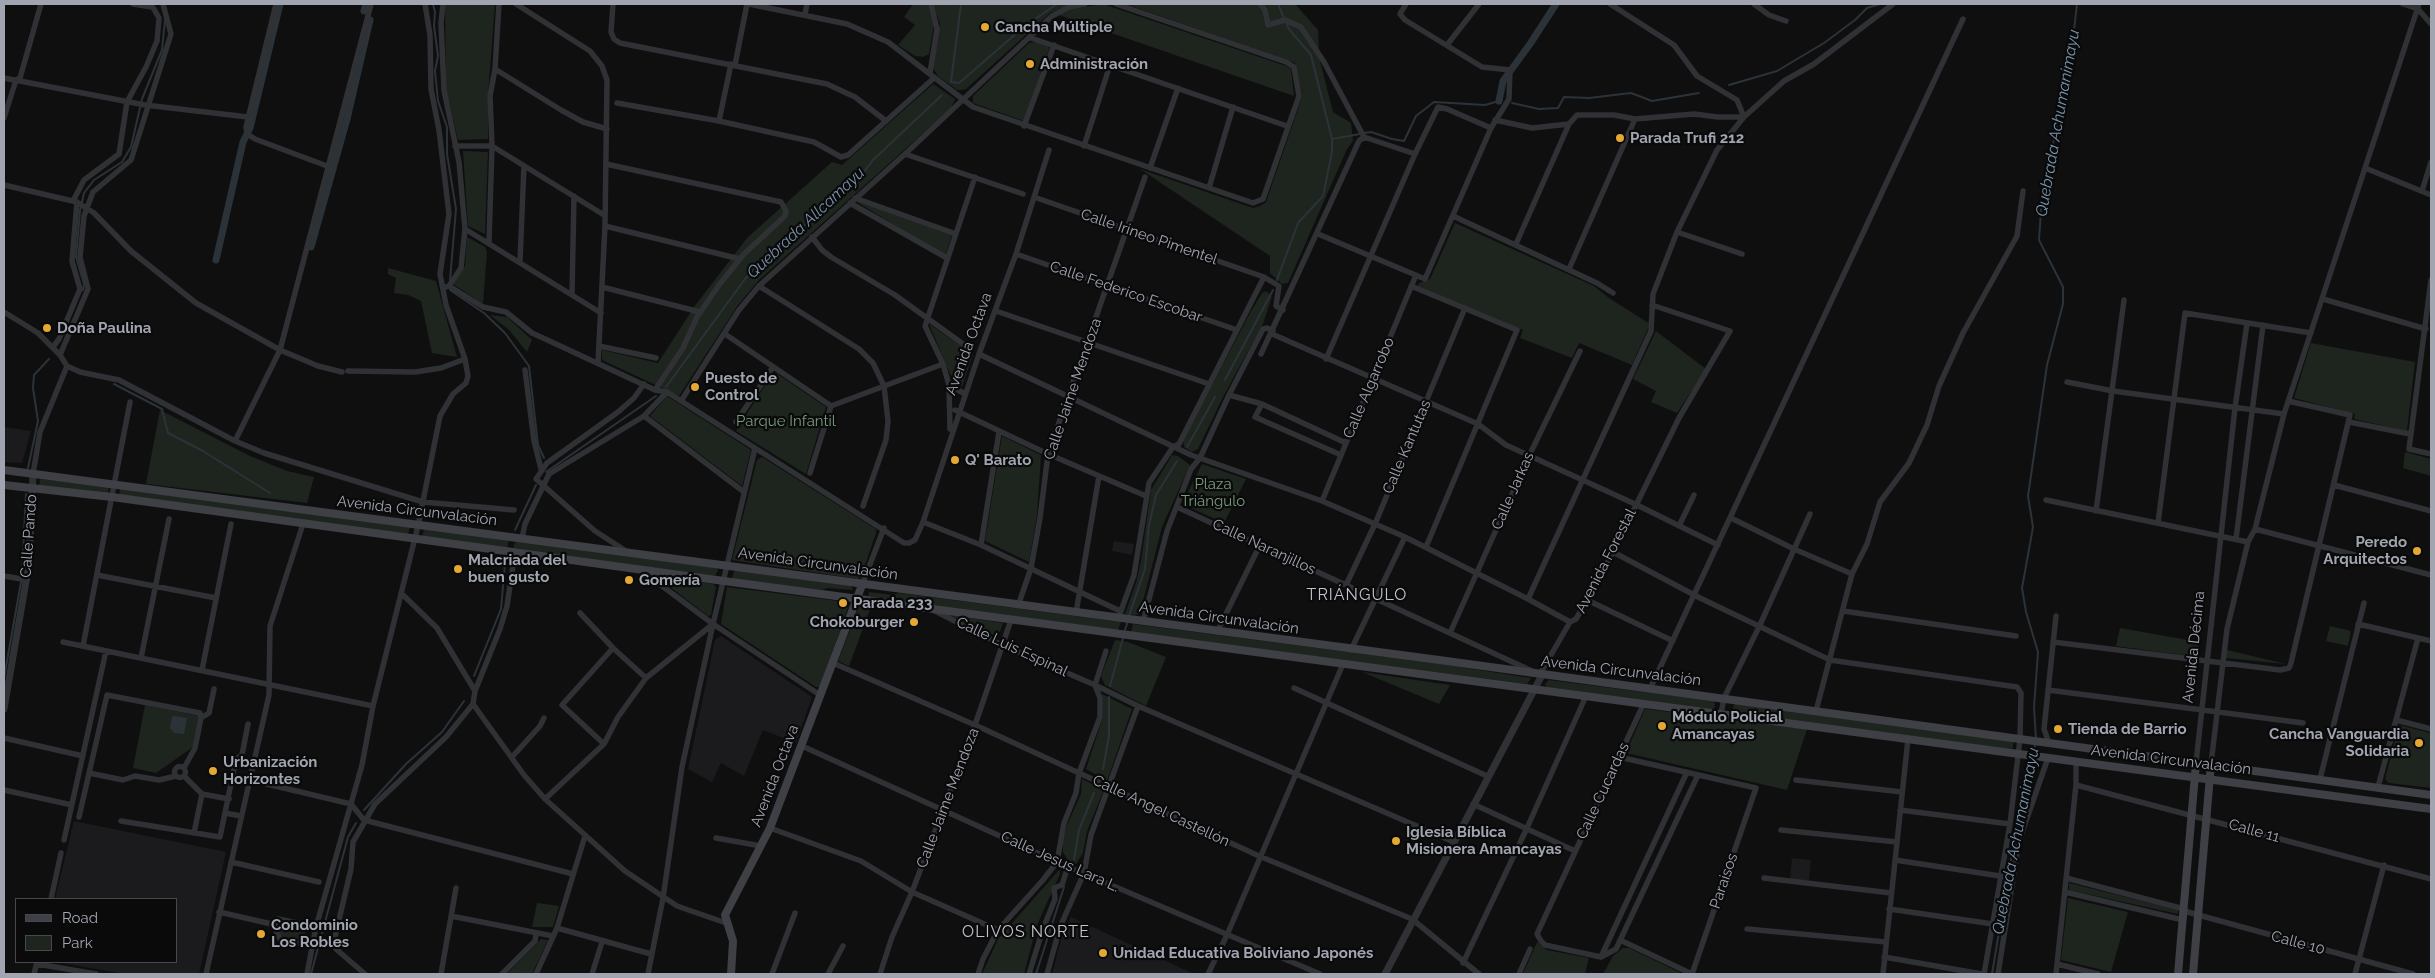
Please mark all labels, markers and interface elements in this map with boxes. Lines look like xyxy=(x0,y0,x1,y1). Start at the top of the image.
place label: Cancha Múltiple xyxy=(995,18,1112,36)
marker: Cancha Múltiple xyxy=(979,21,991,33)
water label: Quebrada Achumanimayu xyxy=(2032,28,2084,218)
place label: Administración xyxy=(1040,55,1148,73)
marker: Administración xyxy=(1024,58,1036,70)
place label: Parada Trufi 212 xyxy=(1630,129,1744,147)
marker: Parada Trufi 212 xyxy=(1614,132,1626,144)
water label: Quebrada Allcamayu xyxy=(743,164,869,282)
street label: Calle Irineo Pimentel xyxy=(1078,205,1220,269)
street label: Calle Federico Escobar xyxy=(1047,257,1205,327)
street label: Avenida Octava xyxy=(942,290,996,398)
street label: Calle Jaime Mendoza xyxy=(1040,316,1106,462)
place label: Doña Paulina xyxy=(57,319,151,337)
marker: Doña Paulina xyxy=(41,322,53,334)
street label: Calle Algarrobo xyxy=(1340,335,1398,441)
place label: Puesto de Control xyxy=(705,369,777,404)
marker: Puesto de Control xyxy=(689,381,701,393)
street label: Calle Kantutas xyxy=(1379,397,1435,497)
park label: Parque Infantil xyxy=(736,412,836,430)
street label: Calle Jarkas xyxy=(1488,449,1538,533)
place label: Q' Barato xyxy=(965,451,1031,469)
marker: Q' Barato xyxy=(949,454,961,466)
park label: Plaza Triángulo xyxy=(1181,475,1245,510)
street label: Avenida Circunvalación xyxy=(336,492,498,530)
street label: Calle Pando xyxy=(17,494,41,578)
street label: Avenida Forestal xyxy=(1572,506,1640,616)
street label: Calle Naranjillos xyxy=(1209,515,1319,579)
place label: Peredo Arquitectos xyxy=(2323,533,2407,568)
street label: Avenida Circunvalación xyxy=(737,544,899,584)
marker: Peredo Arquitectos xyxy=(2411,545,2423,557)
place label: Malcriada del buen gusto xyxy=(468,551,566,586)
marker: Malcriada del buen gusto xyxy=(452,563,464,575)
place label: Gomería xyxy=(639,571,700,589)
marker: Gomería xyxy=(623,574,635,586)
district label: TRIÁNGULO xyxy=(1305,585,1409,605)
street label: Avenida Décima xyxy=(2179,590,2209,704)
place label: Parada 233 xyxy=(853,594,932,612)
marker: Parada 233 xyxy=(837,597,849,609)
street label: Avenida Circunvalación xyxy=(1138,598,1300,638)
place label: Chokoburger xyxy=(810,613,904,631)
street label: Calle Luis Espinal xyxy=(953,613,1071,681)
marker: Chokoburger xyxy=(908,616,920,628)
street label: Avenida Circunvalación xyxy=(1540,652,1702,690)
place label: Módulo Policial Amancayas xyxy=(1672,708,1783,743)
marker: Módulo Policial Amancayas xyxy=(1656,720,1668,732)
place label: Tienda de Barrio xyxy=(2068,720,2187,738)
street label: Avenida Octava xyxy=(747,722,803,830)
marker: Tienda de Barrio xyxy=(2052,723,2064,735)
street label: Calle Jaime Mendoza xyxy=(913,725,983,871)
place label: Cancha Vanguardia Solidaria xyxy=(2269,725,2409,760)
marker: Cancha Vanguardia Solidaria xyxy=(2413,737,2425,749)
street label: Calle Cucardas xyxy=(1573,740,1633,842)
street label: Avenida Circunvalación xyxy=(2090,741,2252,779)
water label: Quebrada Achumanimayu xyxy=(1988,746,2044,936)
place label: Urbanización Horizontes xyxy=(223,753,317,788)
marker: Urbanización Horizontes xyxy=(207,765,219,777)
street label: Calle Angel Castellón xyxy=(1090,771,1232,851)
street label: Calle 11 xyxy=(2227,816,2281,846)
place label: Iglesia Bíblica Misionera Amancayas xyxy=(1406,823,1562,858)
street label: Calle Jesus Lara L. xyxy=(998,828,1122,896)
marker: Iglesia Bíblica Misionera Amancayas xyxy=(1390,835,1402,847)
street label: Paraisos xyxy=(1706,851,1742,911)
legend xyxy=(15,898,178,963)
text: Road xyxy=(62,909,98,927)
place label: Condominio Los Robles xyxy=(271,916,358,951)
district label: OLIVOS NORTE xyxy=(961,922,1091,942)
street label: Calle 10 xyxy=(2269,927,2327,959)
marker: Condominio Los Robles xyxy=(255,928,267,940)
text: Park xyxy=(62,934,93,952)
place label: Unidad Educativa Boliviano Japonés xyxy=(1113,944,1373,962)
marker: Unidad Educativa Boliviano Japonés xyxy=(1097,947,1109,959)

